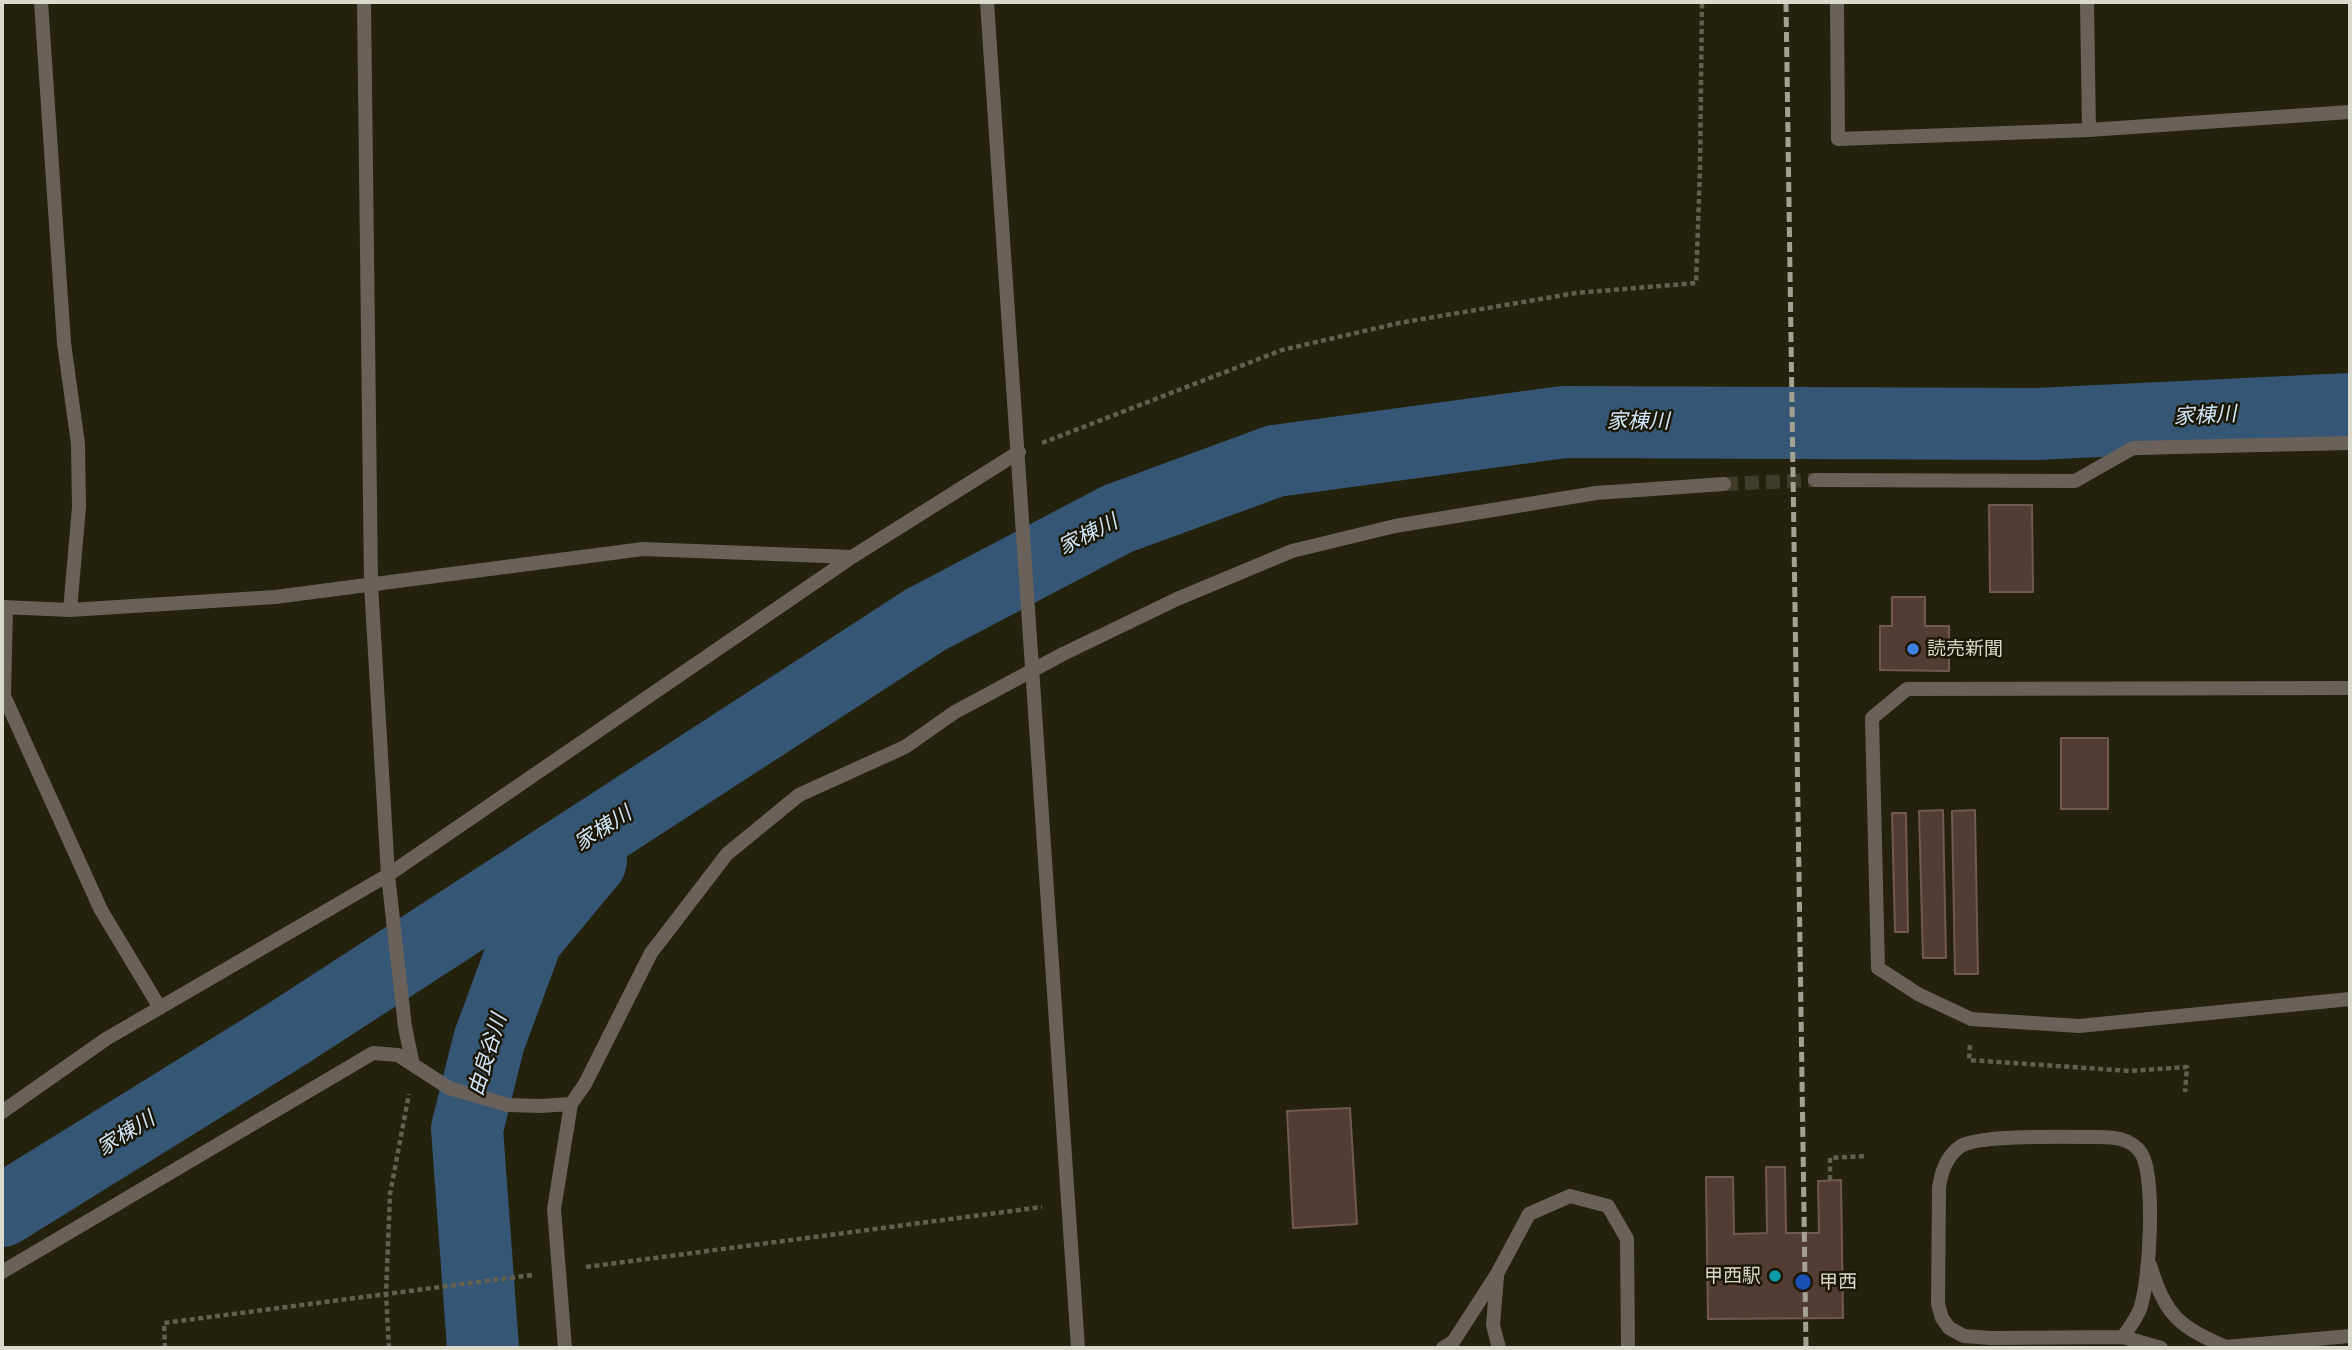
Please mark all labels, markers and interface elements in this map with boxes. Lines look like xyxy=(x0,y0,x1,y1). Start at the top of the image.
water label: 家棟川 xyxy=(2173,402,2237,430)
water label: 家棟川 xyxy=(1607,409,1669,435)
water label: 家棟川 xyxy=(1054,509,1122,561)
place label: 読売新聞 xyxy=(1927,638,2003,660)
marker: 読売新聞 xyxy=(1905,641,1921,657)
water label: 家棟川 xyxy=(570,801,636,857)
water label: 由良谷川 xyxy=(464,1011,512,1099)
water label: 家棟川 xyxy=(93,1107,159,1161)
place label: 甲西駅 xyxy=(1704,1265,1761,1287)
marker: 甲西駅 xyxy=(1767,1268,1783,1284)
place label: 甲西 xyxy=(1819,1271,1857,1293)
marker: 甲西 xyxy=(1793,1272,1813,1292)

